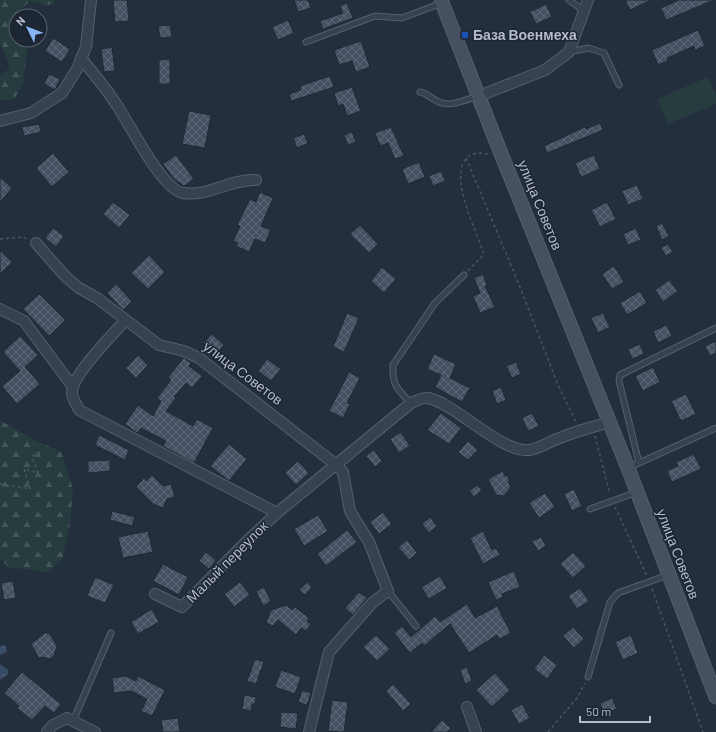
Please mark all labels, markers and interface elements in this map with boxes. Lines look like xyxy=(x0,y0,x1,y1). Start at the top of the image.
north arrow xyxy=(8,8,48,48)
text: N xyxy=(13,14,28,28)
place label: База Военмеха xyxy=(473,26,577,43)
marker: База Военмеха xyxy=(460,30,470,40)
street label: улица Советов xyxy=(515,157,566,252)
street label: улица Советов xyxy=(200,337,286,408)
street label: улица Советов xyxy=(653,506,703,601)
street label: Малый переулок xyxy=(182,517,272,606)
scale bar xyxy=(580,698,650,724)
text: 50 m xyxy=(586,704,611,718)

